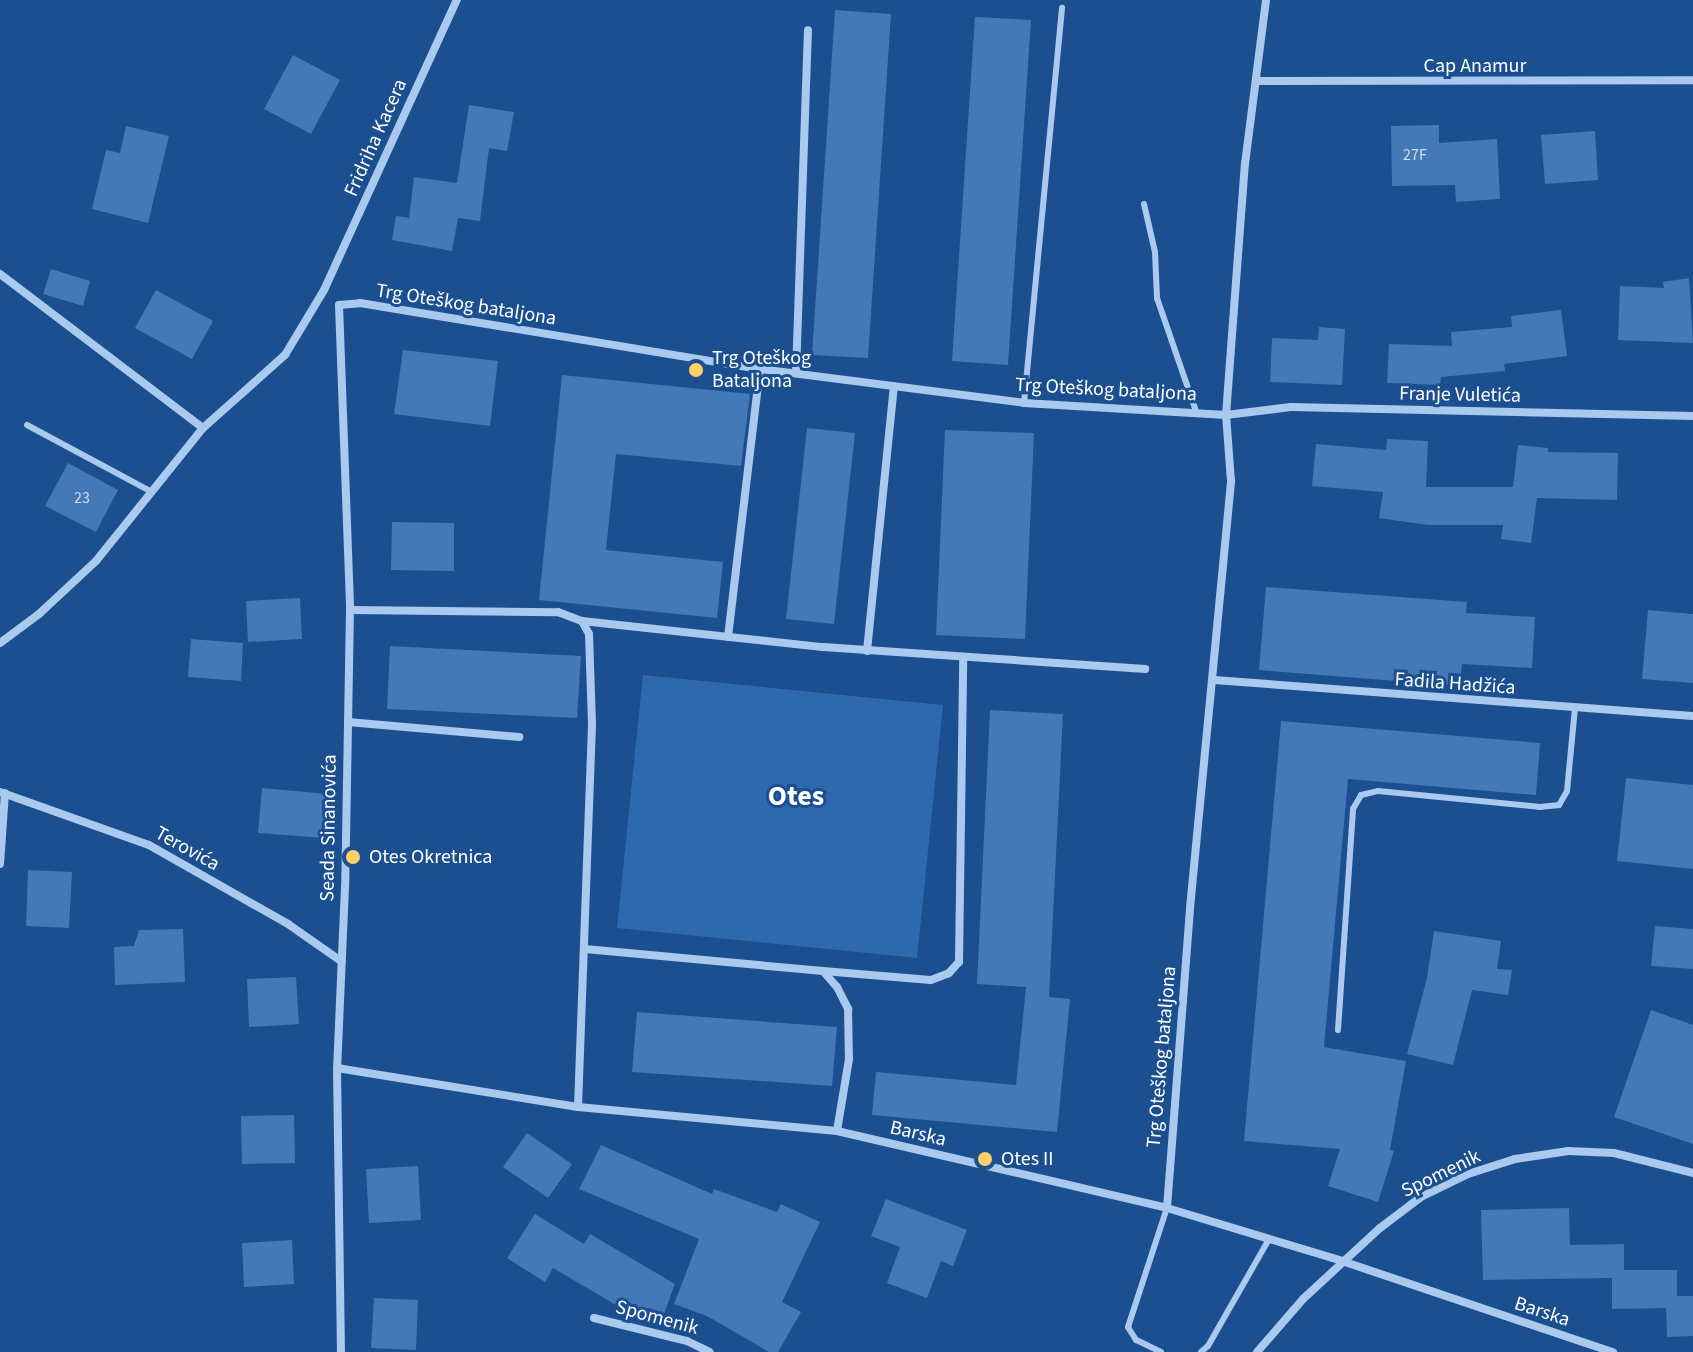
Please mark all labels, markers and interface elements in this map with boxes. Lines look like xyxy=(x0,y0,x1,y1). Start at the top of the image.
street label: Cap Anamur xyxy=(1424,54,1526,78)
street label: Fridriha Kacera xyxy=(339,76,413,200)
house number: 27F xyxy=(1403,145,1427,165)
street label: Trg Oteškog bataljona xyxy=(374,279,558,331)
place label: Trg Oteškog Bataljona xyxy=(712,346,811,393)
marker: Trg Oteškog Bataljona xyxy=(687,361,705,379)
street label: Trg Oteškog bataljona xyxy=(1014,373,1198,407)
street label: Franje Vuletića xyxy=(1399,382,1521,408)
house number: 23 xyxy=(74,488,90,508)
street label: Fadila Hadžića xyxy=(1394,668,1516,700)
street label: Seada Sinanovića xyxy=(316,754,342,902)
district label: Otes xyxy=(768,779,824,813)
street label: Terovića xyxy=(151,822,223,876)
place label: Otes Okretnica xyxy=(369,845,492,869)
marker: Otes Okretnica xyxy=(344,848,362,866)
street label: Trg Oteškog bataljona xyxy=(1142,965,1182,1149)
street label: Barska xyxy=(888,1116,948,1152)
street label: Spomenik xyxy=(1398,1145,1484,1203)
place label: Otes II xyxy=(1001,1147,1054,1171)
marker: Otes II xyxy=(976,1150,994,1168)
street label: Barska xyxy=(1511,1292,1573,1332)
street label: Spomenik xyxy=(613,1295,701,1341)

